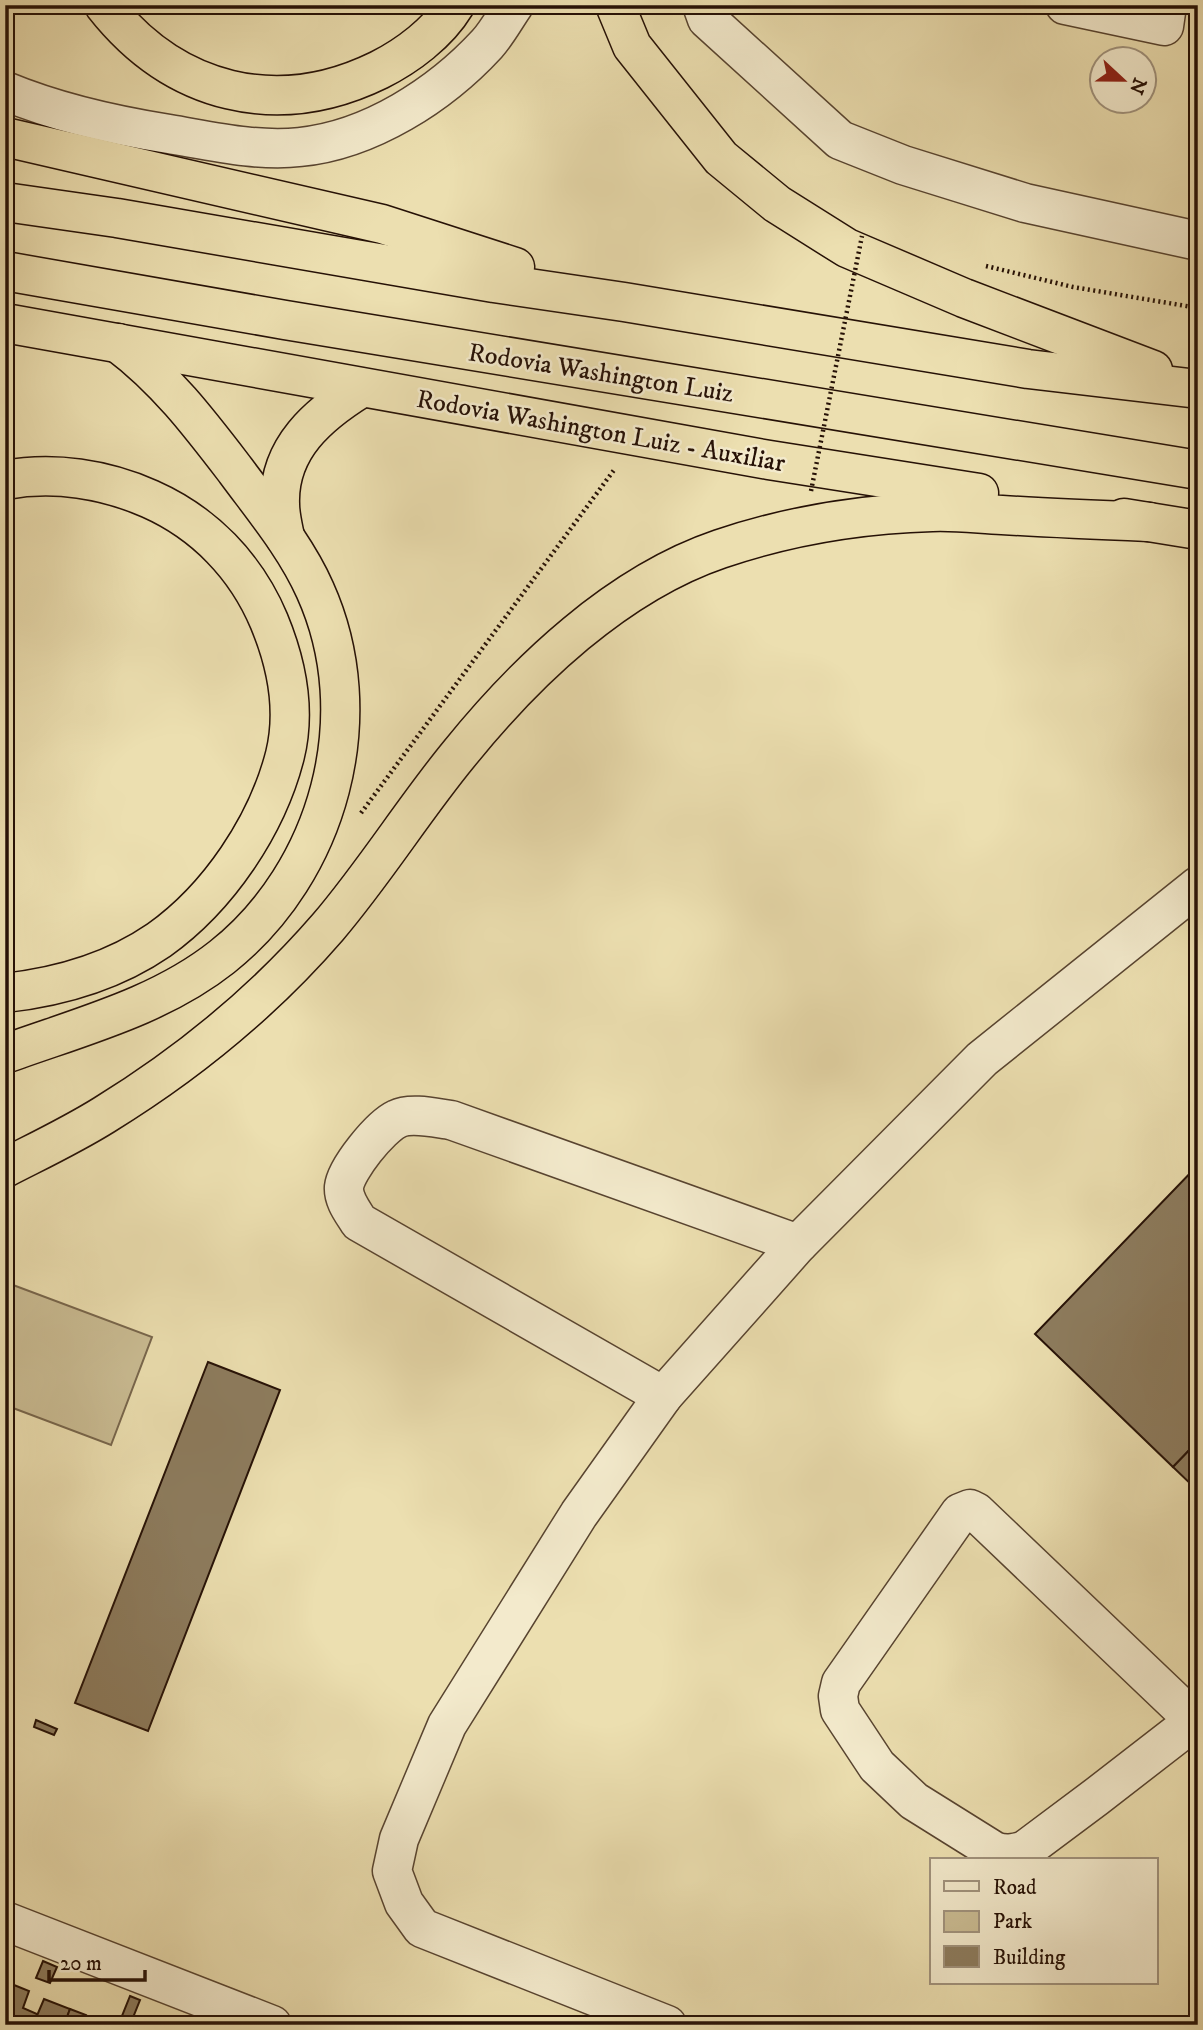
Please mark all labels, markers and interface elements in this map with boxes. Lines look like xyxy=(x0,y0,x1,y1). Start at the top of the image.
north arrow xyxy=(1088,46,1158,116)
text: N xyxy=(1124,74,1151,98)
street label: Rodovia Washington Luiz xyxy=(466,336,736,411)
street label: Rodovia Washington Luiz - Auxiliar xyxy=(414,383,788,480)
legend xyxy=(930,1858,1158,1984)
text: Road xyxy=(993,1875,1037,1901)
text: Park xyxy=(993,1909,1033,1935)
scale bar xyxy=(49,1939,145,1983)
text: Building xyxy=(993,1945,1066,1971)
text: 20 m xyxy=(60,1951,102,1977)

